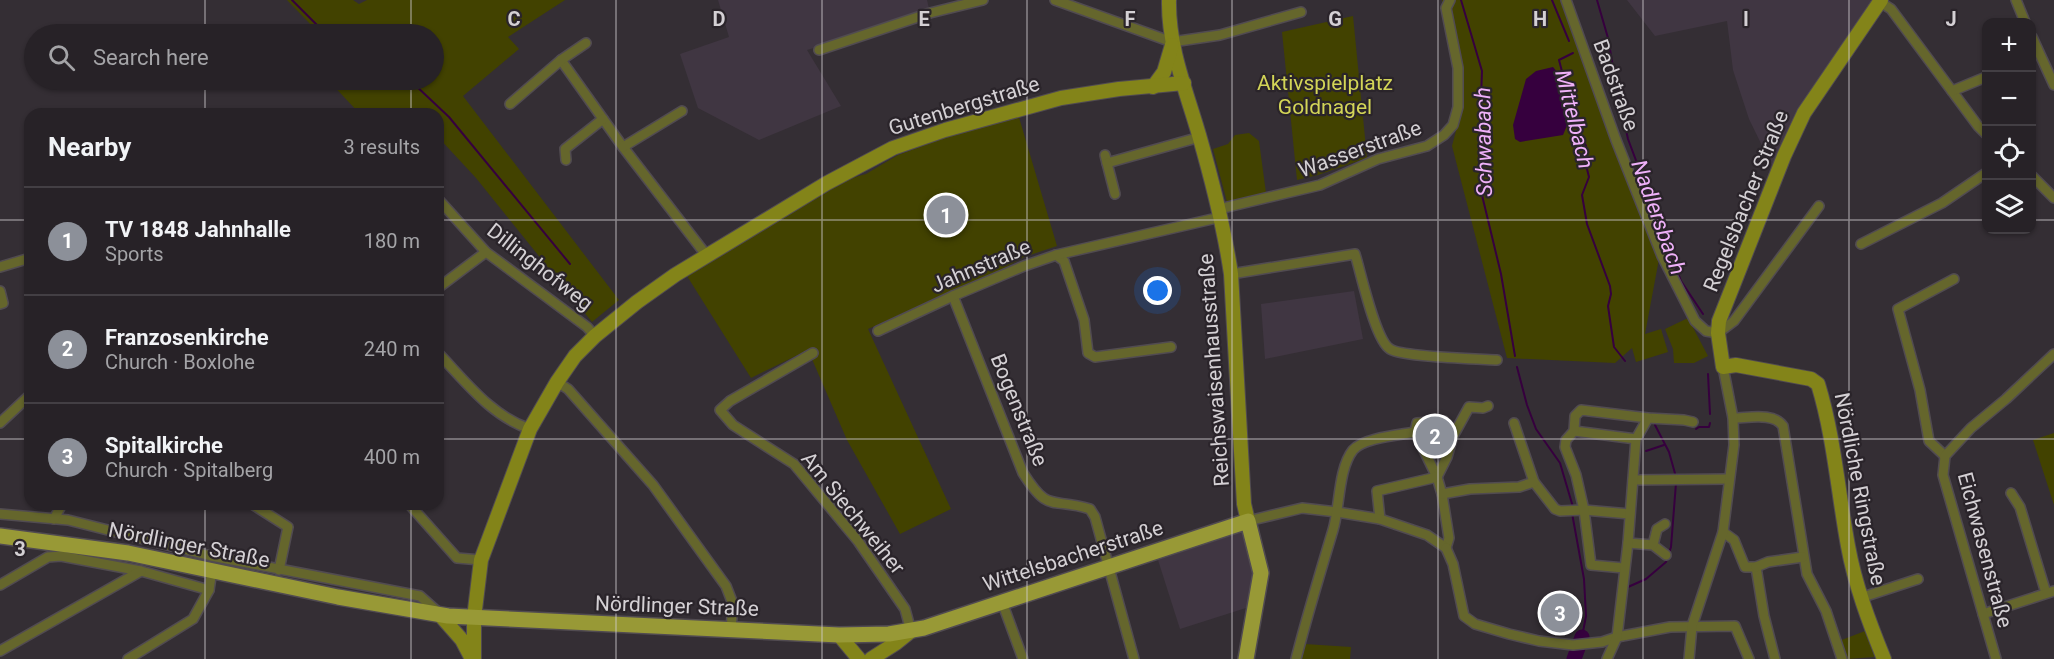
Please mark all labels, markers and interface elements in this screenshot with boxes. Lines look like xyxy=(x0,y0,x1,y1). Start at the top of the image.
text: C xyxy=(507,7,521,31)
text: D xyxy=(713,7,726,31)
text: E xyxy=(918,7,930,31)
text: F xyxy=(1125,7,1136,31)
text: G xyxy=(1328,7,1342,31)
text: H xyxy=(1533,7,1547,31)
text: I xyxy=(1743,7,1749,31)
text: J xyxy=(1945,7,1957,31)
map controls xyxy=(1982,18,2036,234)
button: + xyxy=(1982,18,2036,72)
search box xyxy=(24,24,444,90)
street label: Badstraße xyxy=(1588,36,1644,134)
icon: search xyxy=(45,41,78,74)
text: Search here xyxy=(93,45,209,70)
water label: Mittelbach xyxy=(1550,67,1599,171)
park label: Aktivspielplatz Goldnagel xyxy=(1257,71,1393,119)
street label: Gutenbergstraße xyxy=(886,72,1042,140)
button: − xyxy=(1982,72,2036,126)
water label: Schwabach xyxy=(1470,87,1497,197)
street label: Regelsbacher Straße xyxy=(1699,107,1793,295)
street label: Wasserstraße xyxy=(1295,116,1425,182)
button: locate xyxy=(1982,126,2036,180)
text: Nearby xyxy=(48,132,131,162)
text: 3 results xyxy=(344,135,420,159)
water label: Nadlersbach xyxy=(1626,156,1691,278)
button: layers xyxy=(1982,180,2036,234)
pin: 1 xyxy=(926,192,966,238)
text: TV 1848 Jahnhalle xyxy=(105,217,291,242)
street label: Dillinghofweg xyxy=(483,218,597,316)
text: 1 xyxy=(62,229,73,253)
text: 180 m xyxy=(364,229,420,253)
street label: Jahnstraße xyxy=(928,234,1034,298)
text: Sports xyxy=(105,242,164,266)
street label: Reichswaisenhausstraße xyxy=(1194,253,1234,487)
your location xyxy=(1143,276,1172,305)
text: Franzosenkirche xyxy=(105,325,269,350)
text: 2 xyxy=(62,337,73,361)
text: 240 m xyxy=(364,337,420,361)
text: Church · Boxlohe xyxy=(105,350,255,374)
street label: Bogenstraße xyxy=(986,350,1052,470)
street label: Nördliche Ringstraße xyxy=(1830,391,1890,587)
pin: 2 xyxy=(1416,414,1454,458)
text: Spitalkirche xyxy=(105,433,223,458)
text: 3 xyxy=(62,445,73,469)
text: 400 m xyxy=(364,445,420,469)
street label: Am Siechweiher xyxy=(796,447,910,579)
text: Church · Spitalberg xyxy=(105,458,273,482)
street label: Eichwasenstraße xyxy=(1953,470,2017,630)
street label: Wittelsbacherstraße xyxy=(980,516,1166,596)
street label: Nördlinger Straße xyxy=(106,518,272,572)
text: 3 xyxy=(14,537,26,561)
pin: 3 xyxy=(1540,590,1580,636)
street label: Nördlinger Straße xyxy=(595,591,759,621)

